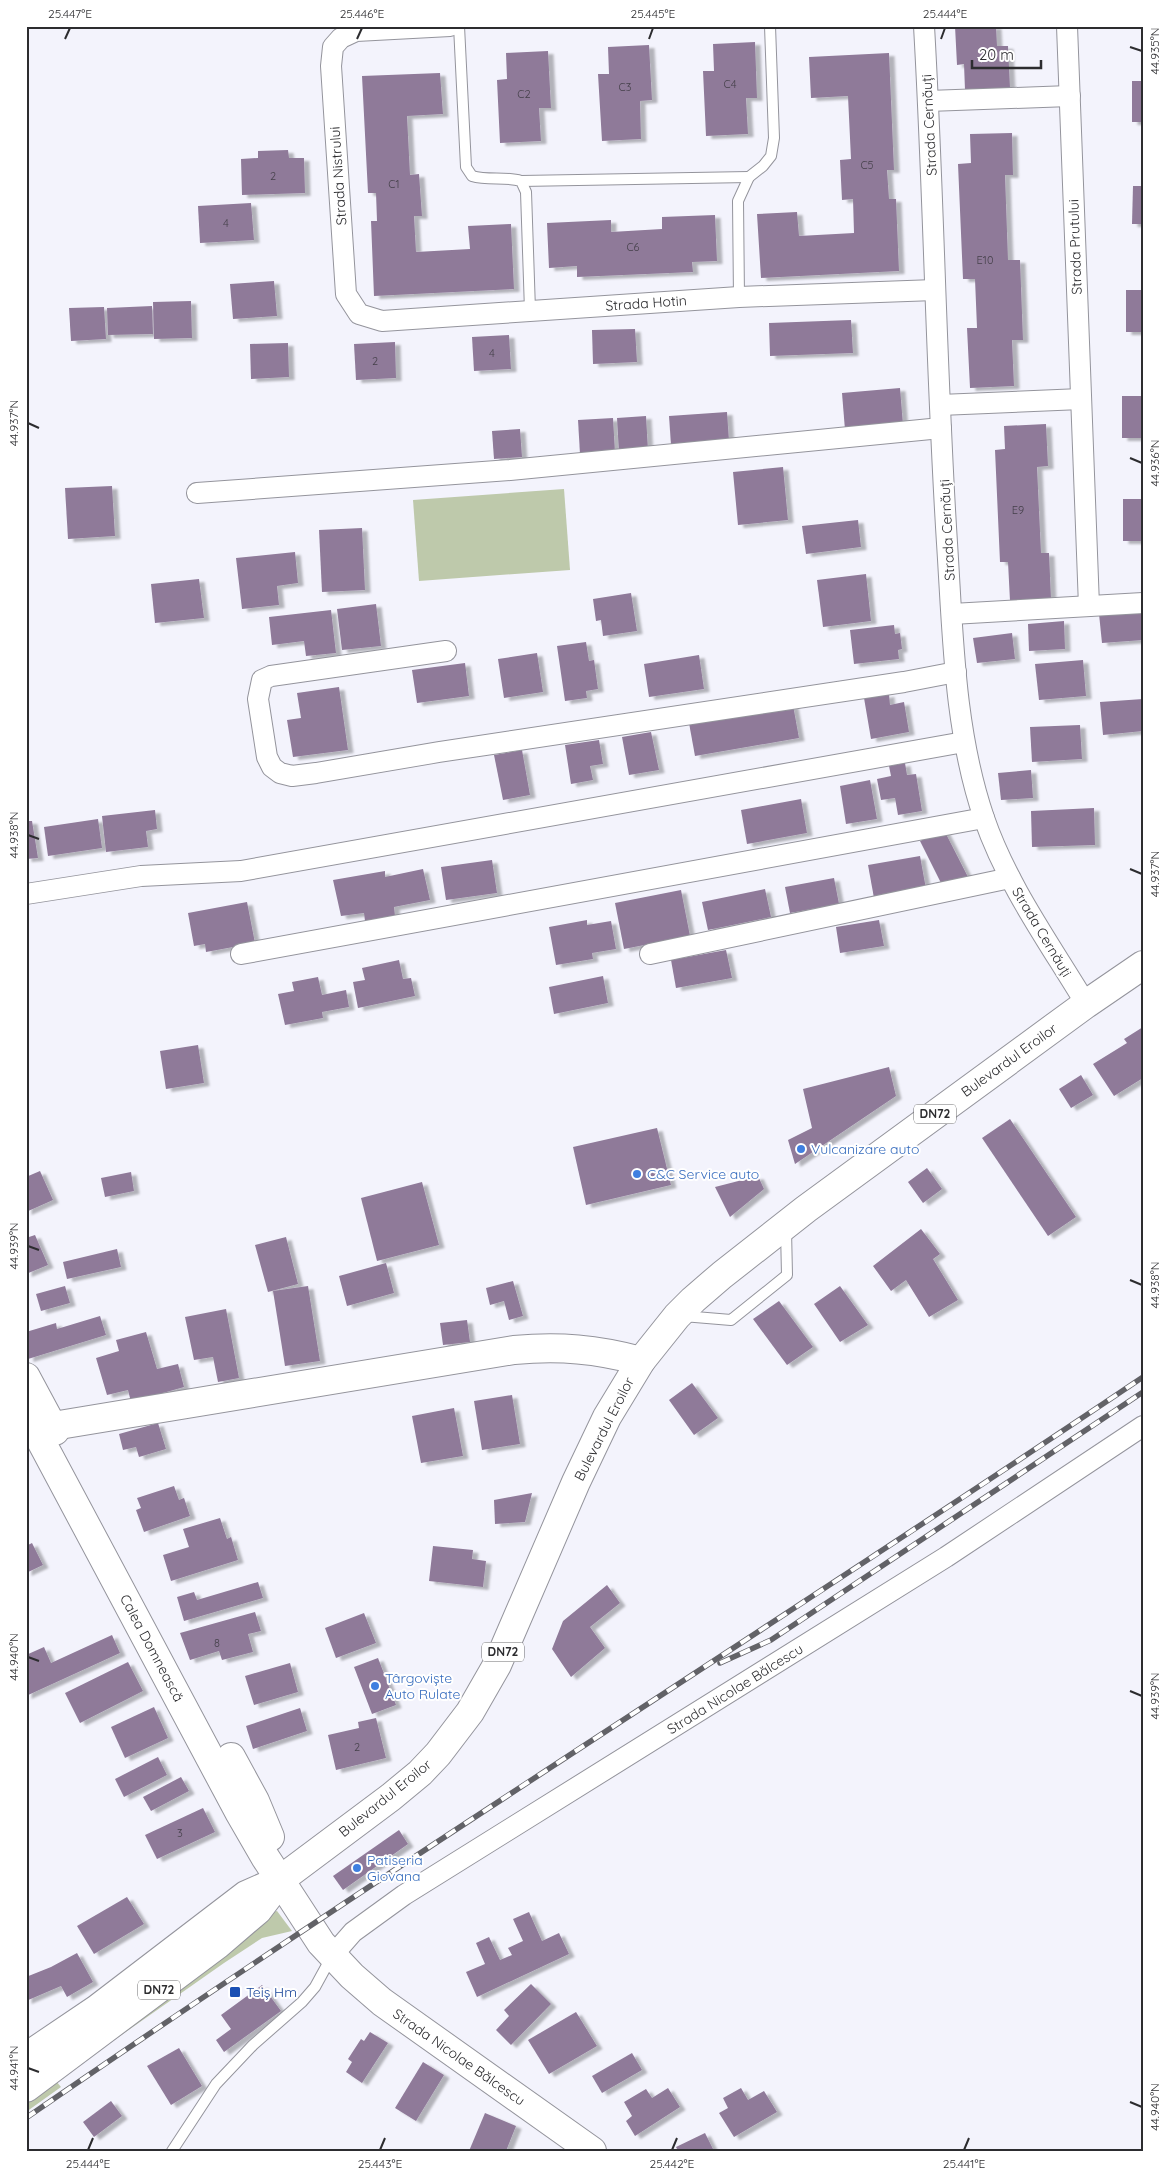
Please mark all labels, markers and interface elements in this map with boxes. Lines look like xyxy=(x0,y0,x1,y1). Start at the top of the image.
text: 25.447°E xyxy=(48,6,92,21)
text: 25.446°E xyxy=(340,6,384,21)
text: 25.445°E xyxy=(631,6,676,21)
text: 25.444°E xyxy=(923,6,967,21)
text: 44.935°N xyxy=(1147,27,1162,75)
scale bar xyxy=(972,38,1040,70)
text: 20 m xyxy=(979,45,1014,64)
street label: Strada Cernăuți xyxy=(917,74,941,176)
house number: C4 xyxy=(724,77,737,91)
house number: C3 xyxy=(619,80,632,94)
house number: C2 xyxy=(517,87,531,101)
street label: Strada Nistrului xyxy=(326,126,350,226)
house number: C5 xyxy=(860,158,874,172)
house number: 2 xyxy=(270,169,276,183)
house number: C1 xyxy=(388,177,400,191)
street label: Strada Prutului xyxy=(1064,199,1086,295)
house number: 4 xyxy=(223,216,229,230)
house number: C6 xyxy=(626,240,640,254)
house number: E10 xyxy=(977,253,993,267)
street label: Strada Hotin xyxy=(605,291,687,315)
house number: 4 xyxy=(489,346,495,360)
house number: 2 xyxy=(372,354,378,368)
text: 44.937°N xyxy=(6,400,21,446)
text: 44.936°N xyxy=(1147,440,1162,486)
street label: Strada Cernăuți xyxy=(935,479,959,581)
house number: E9 xyxy=(1012,503,1024,517)
text: 44.938°N xyxy=(6,811,21,859)
text: 44.937°N xyxy=(1147,851,1162,897)
street label: Strada Cernăuți xyxy=(1008,884,1076,980)
street label: Bulevardul Eroilor xyxy=(958,1019,1061,1101)
road number: DN72 xyxy=(914,1104,956,1124)
place label: Vulcanizare auto xyxy=(811,1140,920,1158)
marker: Vulcanizare auto xyxy=(795,1143,807,1155)
place label: C&C Service auto xyxy=(647,1165,759,1183)
marker: C&C Service auto xyxy=(631,1168,643,1180)
text: 44.939°N xyxy=(6,1222,21,1270)
text: 44.938°N xyxy=(1147,1261,1162,1309)
street label: Bulevardul Eroilor xyxy=(570,1374,638,1484)
street label: Calea Domnească xyxy=(116,1591,188,1705)
text: 44.940°N xyxy=(6,1633,21,1681)
house number: 8 xyxy=(214,1636,220,1650)
street label: Strada Nicolae Bălcescu xyxy=(664,1640,806,1738)
road number: DN72 xyxy=(482,1642,524,1661)
place label: Târgoviște Auto Rulate xyxy=(385,1669,460,1703)
text: 44.939°N xyxy=(1147,1672,1162,1720)
marker: Târgoviște Auto Rulate xyxy=(369,1680,381,1692)
house number: 2 xyxy=(354,1740,360,1754)
street label: Bulevardul Eroilor xyxy=(335,1755,435,1841)
house number: 3 xyxy=(177,1826,183,1840)
place label: Patiseria Giovana xyxy=(367,1851,423,1885)
marker: Patiseria Giovana xyxy=(351,1862,363,1874)
road number: DN72 xyxy=(138,1980,180,2000)
place label: Teiș Hm xyxy=(246,1983,297,2001)
marker: Teiș Hm xyxy=(228,1985,242,1999)
street label: Strada Nicolae Bălcescu xyxy=(390,2005,528,2109)
text: 44.941°N xyxy=(6,2046,21,2090)
text: 44.940°N xyxy=(1147,2083,1162,2131)
text: 25.444°E xyxy=(66,2156,110,2171)
text: 25.443°E xyxy=(358,2156,402,2171)
text: 25.442°E xyxy=(650,2156,695,2171)
text: 25.441°E xyxy=(943,2156,985,2171)

